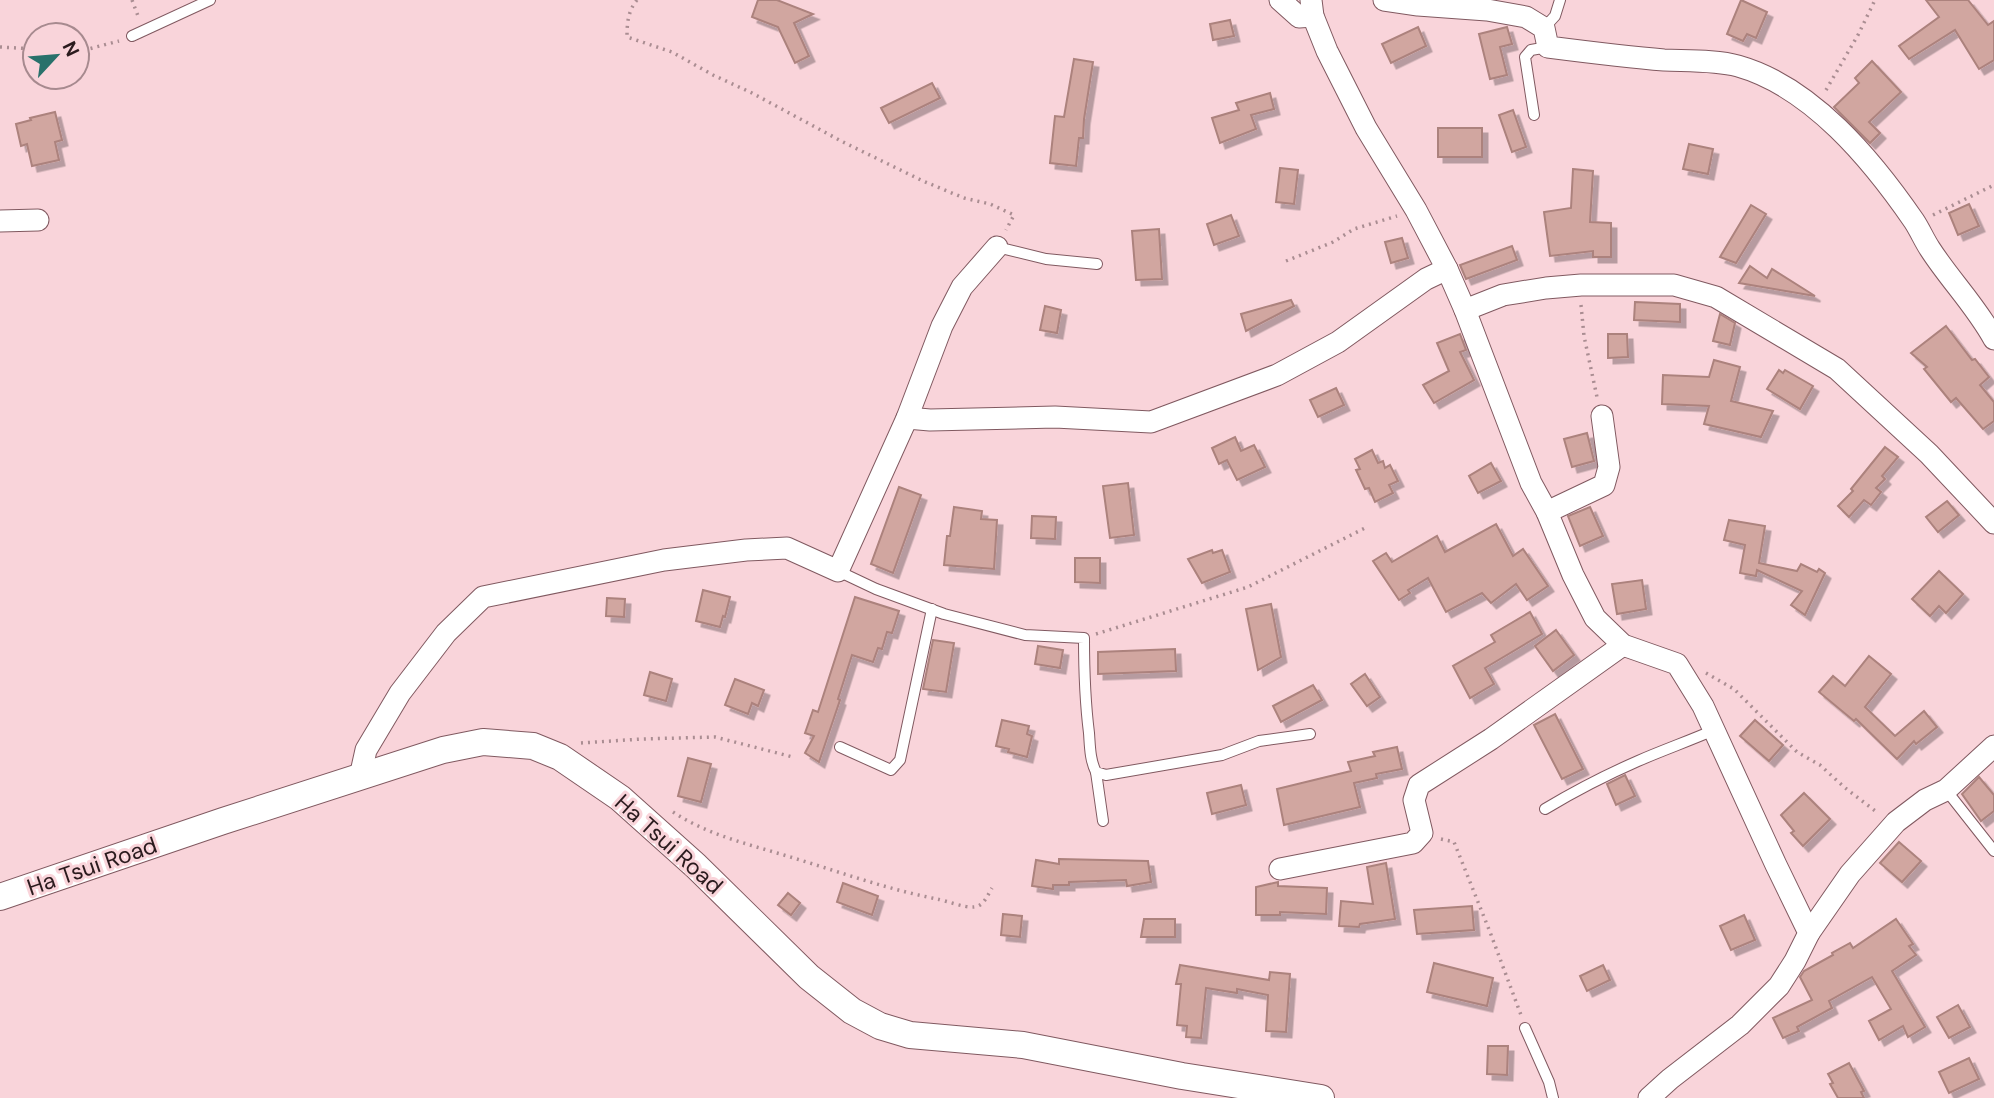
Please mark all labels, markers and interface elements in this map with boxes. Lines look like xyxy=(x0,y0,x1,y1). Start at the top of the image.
north arrow xyxy=(21,21,91,91)
text: N xyxy=(57,37,85,60)
street label: Ha Tsui Road xyxy=(609,788,729,900)
street label: Ha Tsui Road xyxy=(23,830,161,902)

